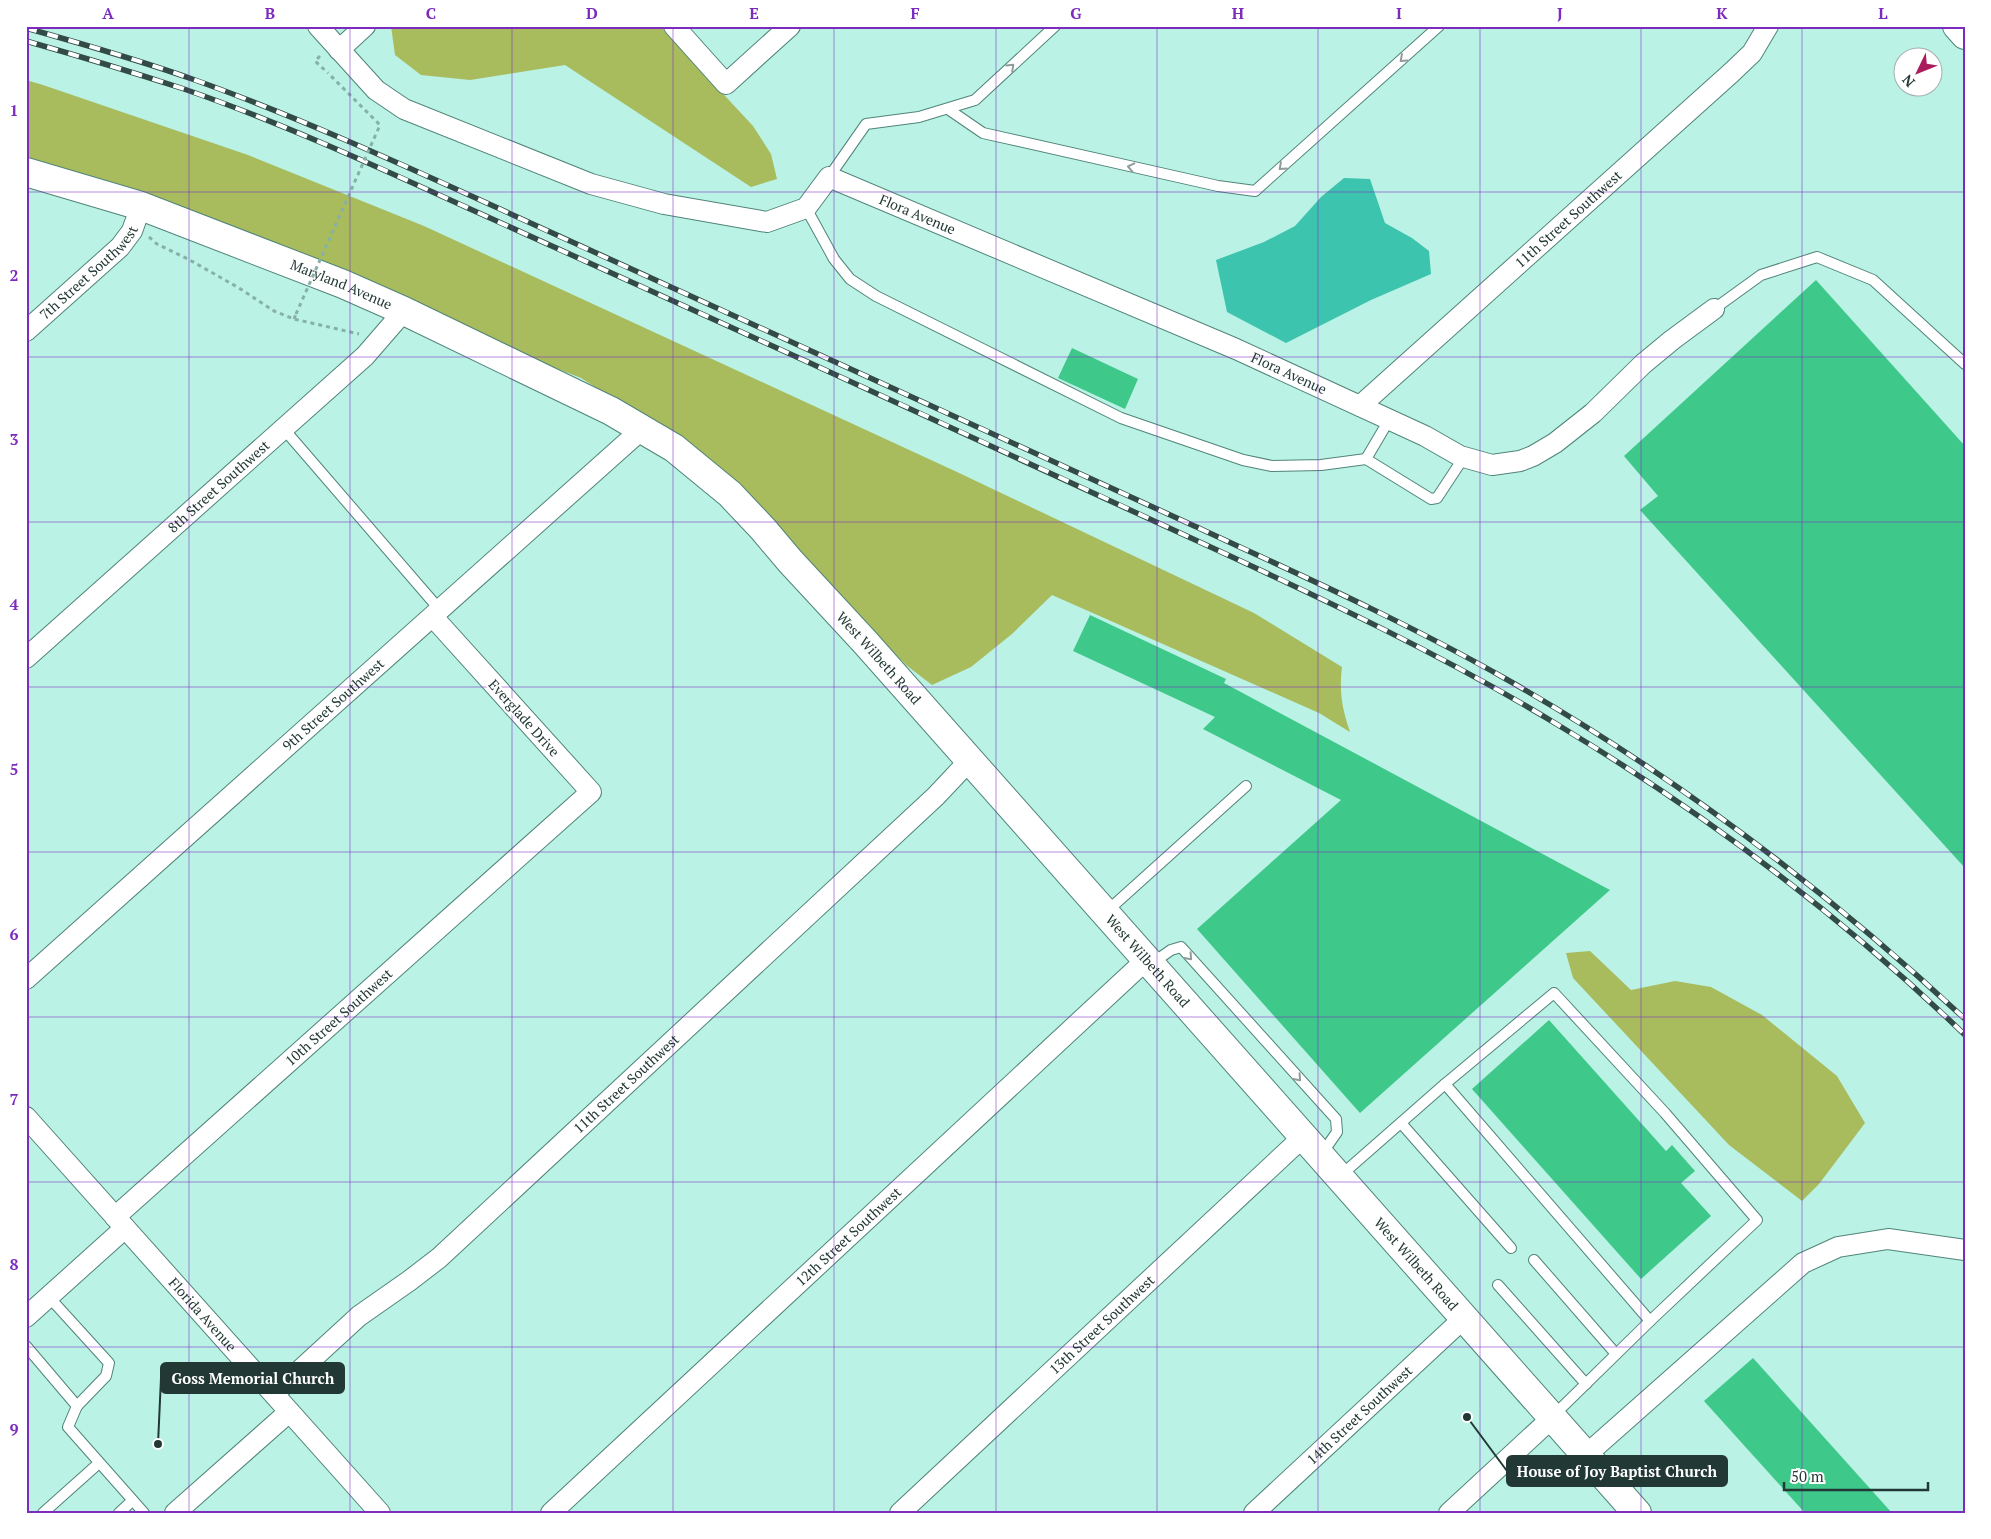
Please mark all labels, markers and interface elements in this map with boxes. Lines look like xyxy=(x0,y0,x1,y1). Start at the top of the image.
text: A xyxy=(102,2,114,24)
text: B xyxy=(265,2,275,24)
text: C xyxy=(426,2,436,24)
text: D xyxy=(586,2,598,24)
text: E xyxy=(749,2,759,24)
text: F xyxy=(910,2,920,24)
text: G xyxy=(1070,2,1082,24)
text: H xyxy=(1232,2,1244,24)
text: I xyxy=(1396,2,1402,24)
text: J xyxy=(1557,2,1563,24)
text: K xyxy=(1716,2,1728,24)
text: L xyxy=(1878,2,1888,24)
north arrow xyxy=(1894,48,1944,98)
one-way arrow xyxy=(1399,53,1408,62)
one-way arrow xyxy=(1006,64,1015,73)
text: N xyxy=(1897,71,1919,92)
text: 1 xyxy=(9,99,19,121)
one-way arrow xyxy=(1278,161,1287,170)
one-way arrow xyxy=(1127,162,1135,173)
street label: 11th Street Southwest xyxy=(1510,165,1626,272)
street label: Flora Avenue xyxy=(877,189,959,238)
street label: 7th Street Southwest xyxy=(35,222,142,324)
street label: Maryland Avenue xyxy=(288,255,395,314)
text: 2 xyxy=(9,264,19,286)
street label: Flora Avenue xyxy=(1248,347,1330,398)
text: 3 xyxy=(9,428,19,450)
street label: 8th Street Southwest xyxy=(163,435,274,536)
text: 4 xyxy=(9,593,19,615)
street label: West Wilbeth Road xyxy=(833,607,926,708)
street label: 9th Street Southwest xyxy=(278,653,389,755)
street label: Everglade Drive xyxy=(485,675,564,760)
text: 5 xyxy=(9,758,19,780)
street label: West Wilbeth Road xyxy=(1102,910,1194,1011)
text: 6 xyxy=(9,923,19,945)
one-way arrow xyxy=(1184,951,1193,960)
street label: 10th Street Southwest xyxy=(281,963,397,1070)
street label: 11th Street Southwest xyxy=(569,1029,683,1137)
one-way arrow xyxy=(1292,1072,1301,1081)
text: 7 xyxy=(9,1088,19,1110)
street label: 12th Street Southwest xyxy=(791,1182,906,1290)
street label: West Wilbeth Road xyxy=(1370,1213,1463,1314)
text: 8 xyxy=(9,1253,19,1275)
street label: 13th Street Southwest xyxy=(1045,1270,1159,1378)
street label: Florida Avenue xyxy=(165,1273,241,1355)
street label: 14th Street Southwest xyxy=(1302,1360,1417,1468)
callout: Goss Memorial Church xyxy=(161,1363,344,1393)
text: Goss Memorial Church xyxy=(172,1368,335,1388)
text: 9 xyxy=(9,1418,19,1440)
callout: House of Joy Baptist Church xyxy=(1507,1456,1727,1486)
scale bar xyxy=(1784,1459,1927,1491)
text: House of Joy Baptist Church xyxy=(1517,1461,1718,1481)
text: 50 m xyxy=(1791,1466,1824,1486)

